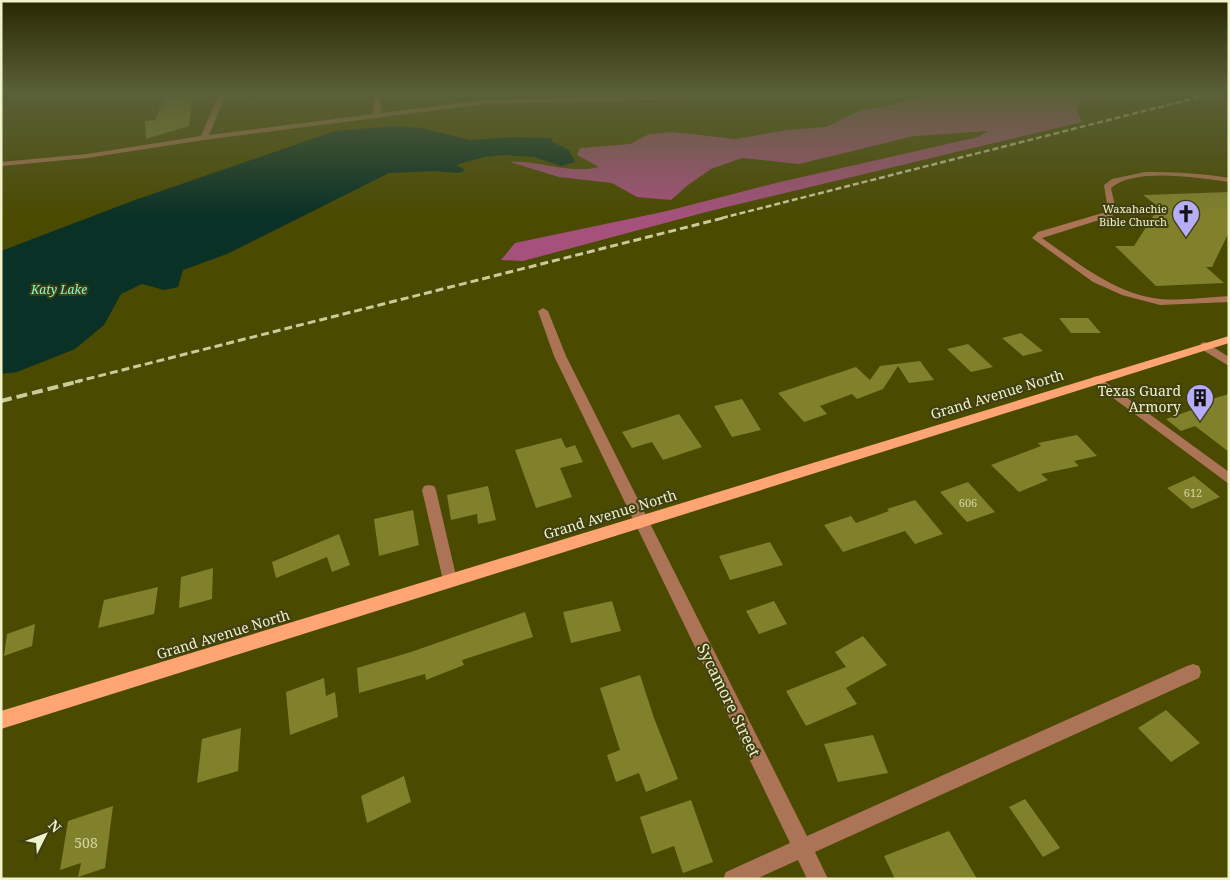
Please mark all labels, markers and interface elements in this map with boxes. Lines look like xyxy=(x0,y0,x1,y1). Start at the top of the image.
church icon: Waxahachie Bible Church xyxy=(1171,199,1201,238)
place label: Waxahachie Bible Church xyxy=(1099,201,1167,229)
water label: Katy Lake xyxy=(30,281,87,298)
street label: Grand Avenue North xyxy=(928,365,1066,423)
place label: Texas Guard Armory xyxy=(1098,381,1181,416)
building icon: Texas Guard Armory xyxy=(1185,383,1215,422)
street label: Grand Avenue North xyxy=(541,485,679,543)
house number: 612 xyxy=(1184,485,1202,500)
house number: 606 xyxy=(959,495,977,510)
street label: Grand Avenue North xyxy=(154,605,292,663)
street label: Sycamore Street xyxy=(692,640,766,761)
north arrow xyxy=(20,810,70,860)
text: N xyxy=(44,816,66,836)
house number: 508 xyxy=(74,833,98,852)

